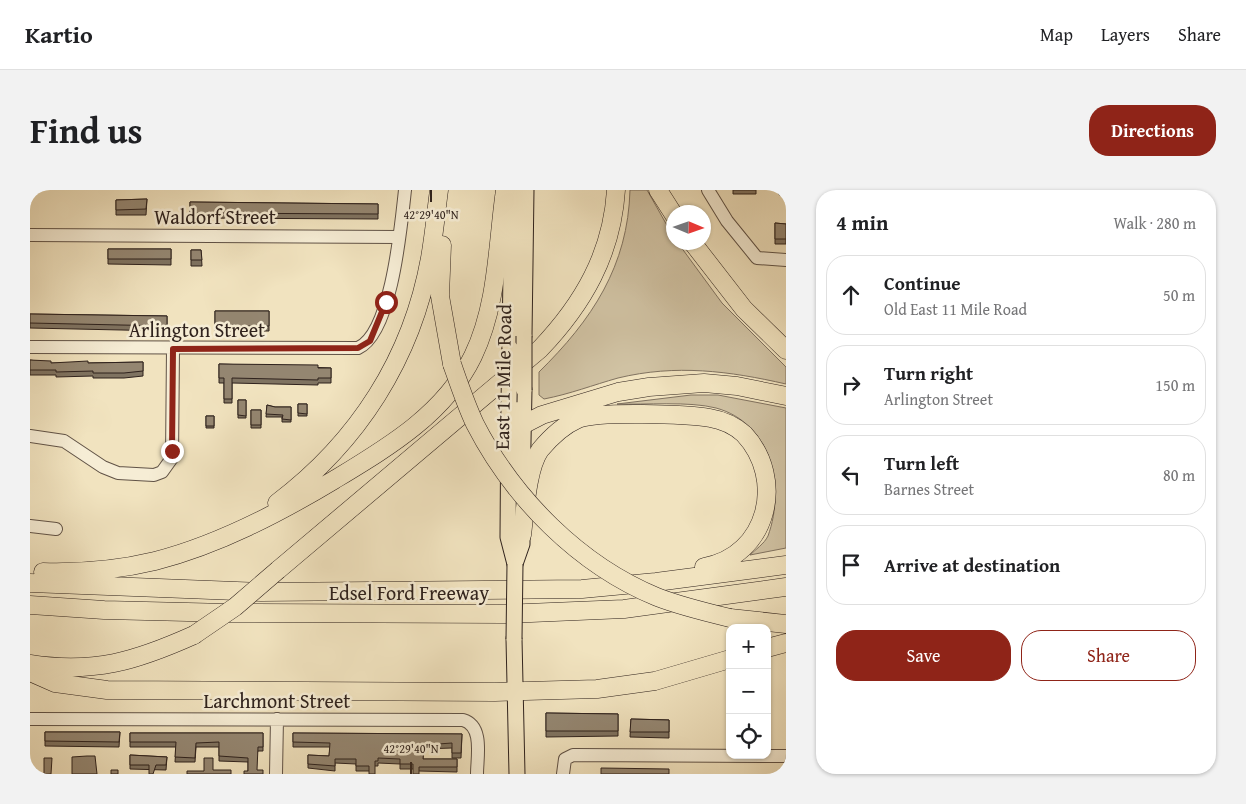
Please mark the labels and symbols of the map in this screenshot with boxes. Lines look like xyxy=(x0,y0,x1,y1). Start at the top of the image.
street label: Waldorf Street xyxy=(154,202,276,231)
north arrow xyxy=(666,205,711,250)
text: 42°29'40"N xyxy=(403,206,459,223)
route start xyxy=(375,291,398,314)
street label: East 11 Mile Road xyxy=(487,303,518,450)
street label: Arlington Street xyxy=(129,315,265,344)
route end xyxy=(161,440,184,463)
street label: Edsel Ford Freeway xyxy=(329,578,489,607)
street label: Larchmont Street xyxy=(204,686,350,715)
text: 42°29'40"N xyxy=(383,740,439,757)

